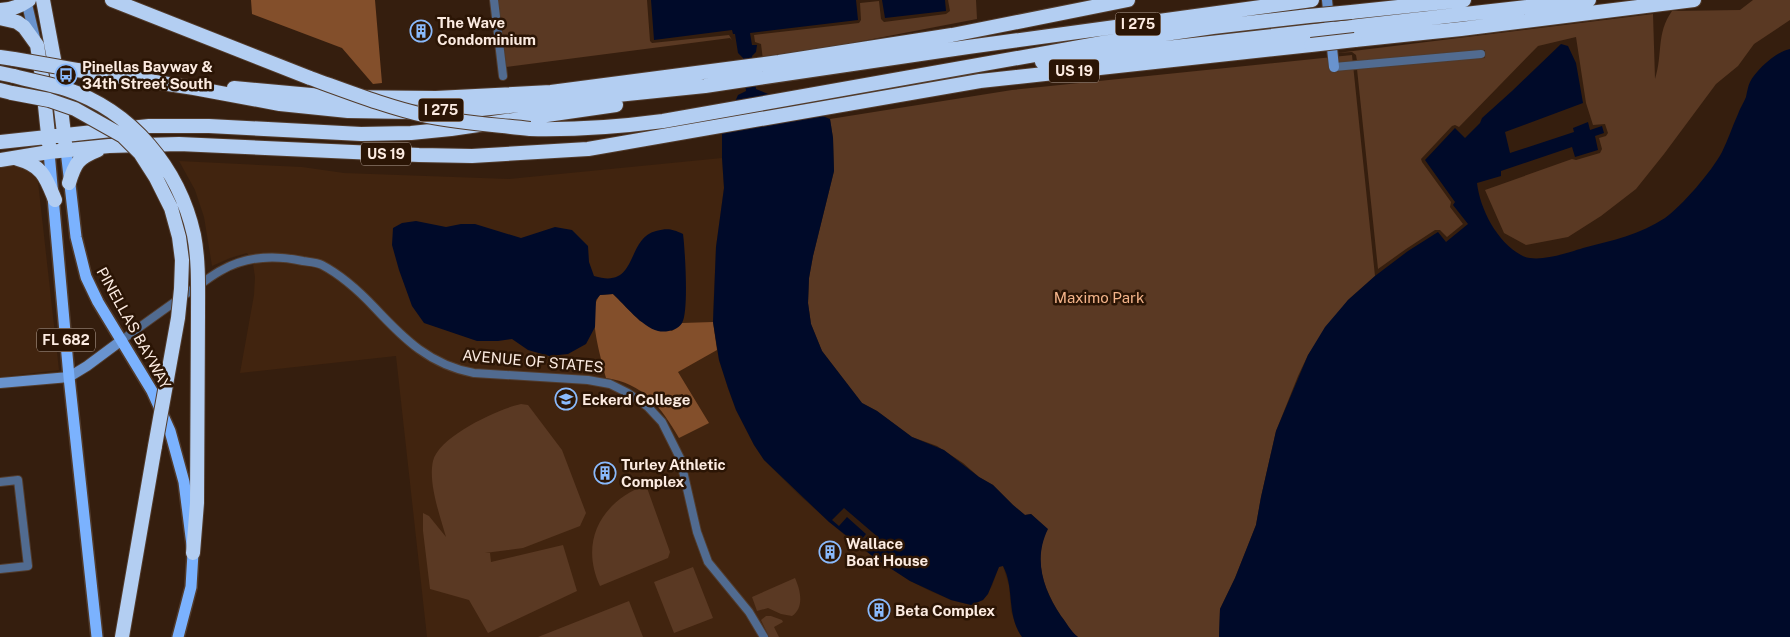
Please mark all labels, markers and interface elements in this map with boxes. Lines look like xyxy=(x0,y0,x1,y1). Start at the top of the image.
road number: I 275 xyxy=(1116,12,1160,36)
place label: The Wave Condominium xyxy=(437,14,536,48)
building icon: The Wave Condominium xyxy=(409,19,433,43)
place label: Pinellas Bayway & 34th Street South xyxy=(82,58,213,92)
road number: US 19 xyxy=(1049,59,1099,82)
bus stop icon: Pinellas Bayway & 34th Street South xyxy=(54,63,78,87)
road number: I 275 xyxy=(418,98,464,122)
road number: US 19 xyxy=(361,142,411,166)
street label: PINELLAS BAYWAY xyxy=(93,264,175,392)
park label: Maximo Park xyxy=(1054,289,1144,306)
road number: FL 682 xyxy=(37,328,95,352)
street label: AVENUE OF STATES xyxy=(462,346,604,376)
school or university icon: Eckerd College xyxy=(554,387,578,411)
place label: Eckerd College xyxy=(582,391,690,408)
place label: Turley Athletic Complex xyxy=(621,456,726,490)
building icon: Turley Athletic Complex xyxy=(593,461,617,485)
place label: Wallace Boat House xyxy=(846,535,928,569)
building icon: Wallace Boat House xyxy=(818,540,842,564)
building icon: Beta Complex xyxy=(867,598,891,622)
place label: Beta Complex xyxy=(895,602,995,619)

